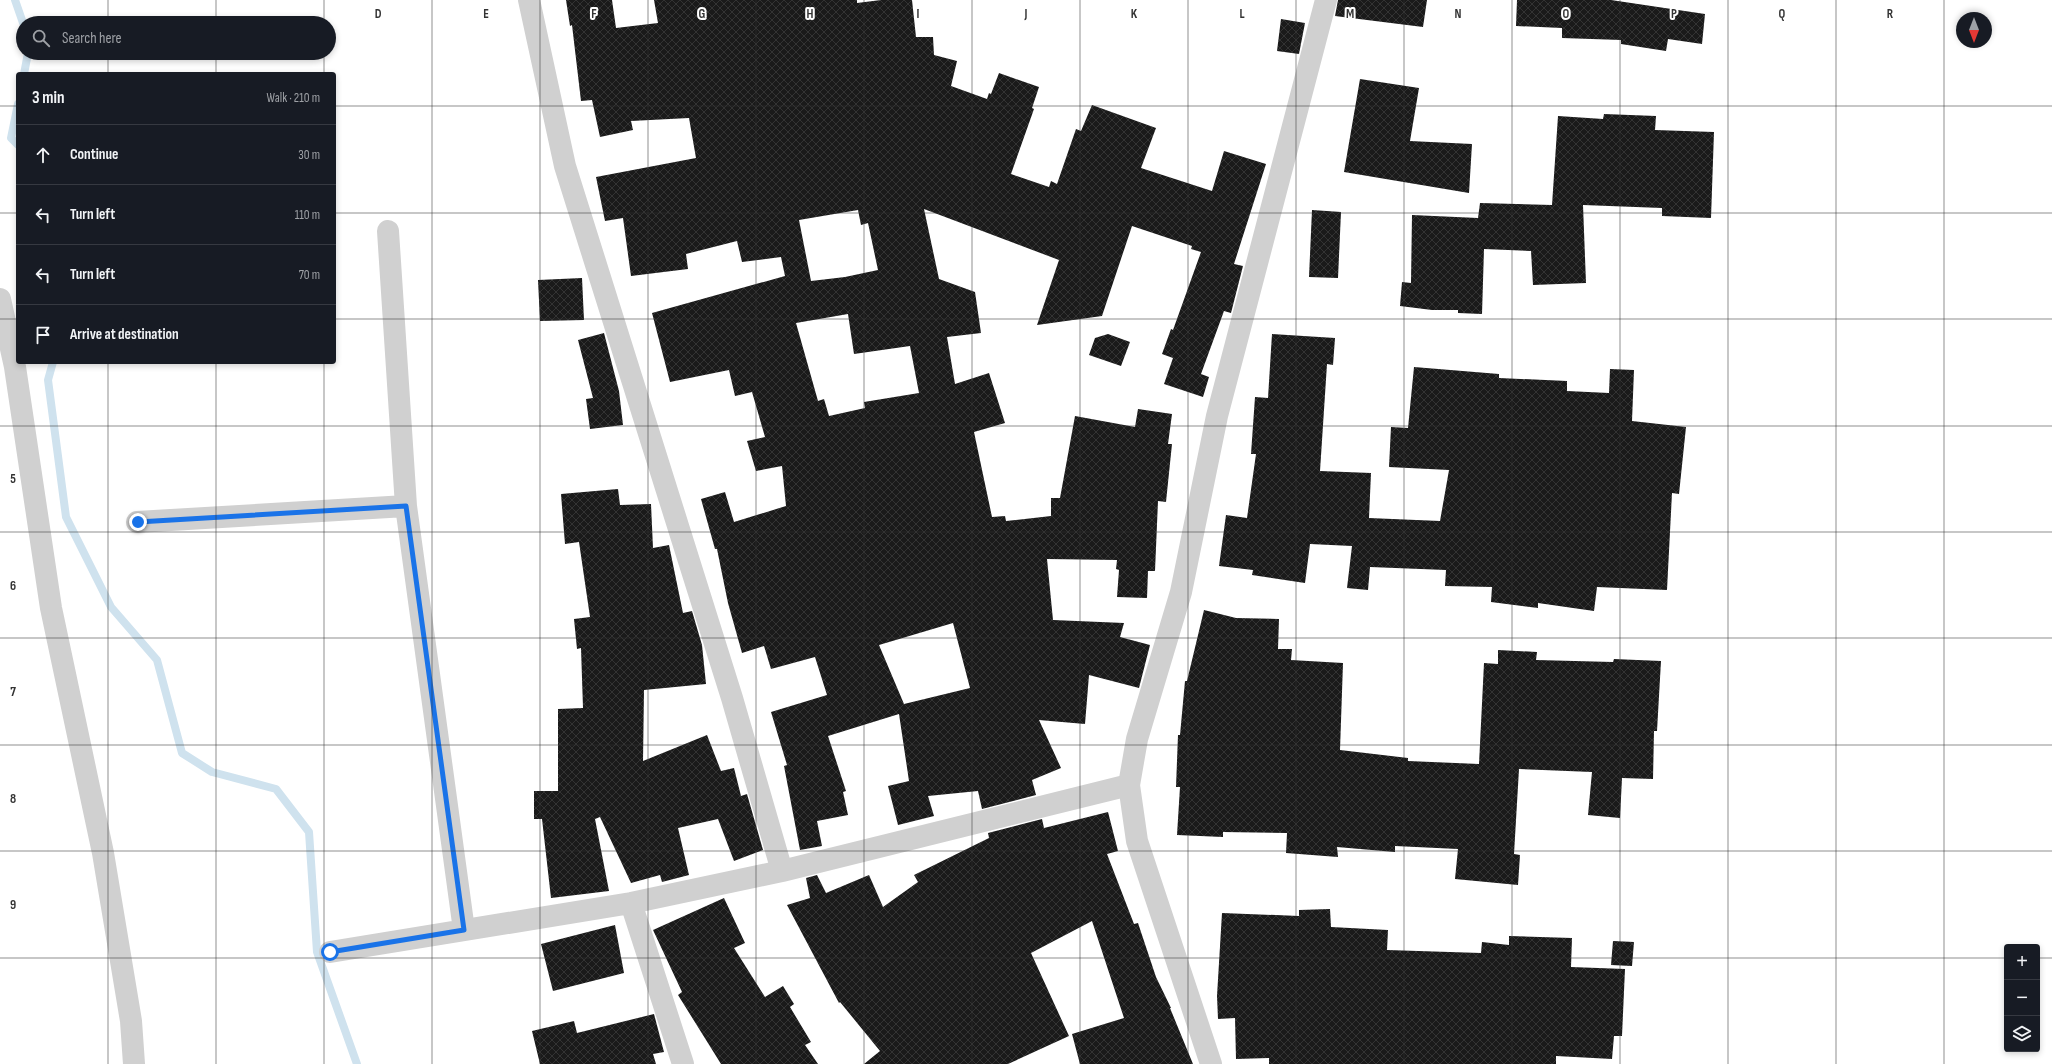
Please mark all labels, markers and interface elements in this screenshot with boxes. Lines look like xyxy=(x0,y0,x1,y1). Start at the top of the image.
text: D xyxy=(375,6,382,22)
text: E xyxy=(483,6,489,22)
text: F xyxy=(591,6,597,22)
text: G xyxy=(699,6,706,22)
text: H xyxy=(807,6,814,22)
text: I xyxy=(917,6,920,22)
text: J xyxy=(1024,6,1028,22)
text: K xyxy=(1131,6,1138,22)
text: L xyxy=(1239,6,1245,22)
text: M xyxy=(1346,6,1354,22)
text: N xyxy=(1455,6,1462,22)
text: O xyxy=(1563,6,1570,22)
text: P xyxy=(1671,6,1677,22)
text: Q xyxy=(1779,6,1786,22)
text: R xyxy=(1887,6,1894,22)
north arrow xyxy=(1956,12,1992,48)
search box xyxy=(16,16,336,60)
icon: search xyxy=(30,27,52,49)
text: Search here xyxy=(62,29,122,48)
text: 3 min xyxy=(32,88,65,108)
text: Walk · 210 m xyxy=(267,90,320,106)
icon: ahead xyxy=(32,144,54,166)
text: Continue xyxy=(70,145,119,164)
text: 30 m xyxy=(298,147,320,163)
icon: left xyxy=(32,204,54,226)
text: Turn left xyxy=(70,205,115,224)
text: 110 m xyxy=(295,207,320,223)
icon: left xyxy=(32,264,54,286)
text: Turn left xyxy=(70,265,115,284)
text: 70 m xyxy=(299,267,320,283)
icon: arrive xyxy=(32,324,54,346)
text: Arrive at destination xyxy=(70,325,179,344)
text: 5 xyxy=(10,471,16,487)
route end xyxy=(129,513,147,531)
text: 6 xyxy=(10,578,16,594)
text: 7 xyxy=(10,684,16,700)
text: 8 xyxy=(10,791,16,807)
text: 9 xyxy=(10,897,16,913)
route start xyxy=(321,943,339,961)
map controls xyxy=(2004,944,2040,1052)
button: + xyxy=(2004,944,2040,980)
button: − xyxy=(2004,980,2040,1016)
button: layers xyxy=(2004,1016,2040,1052)

